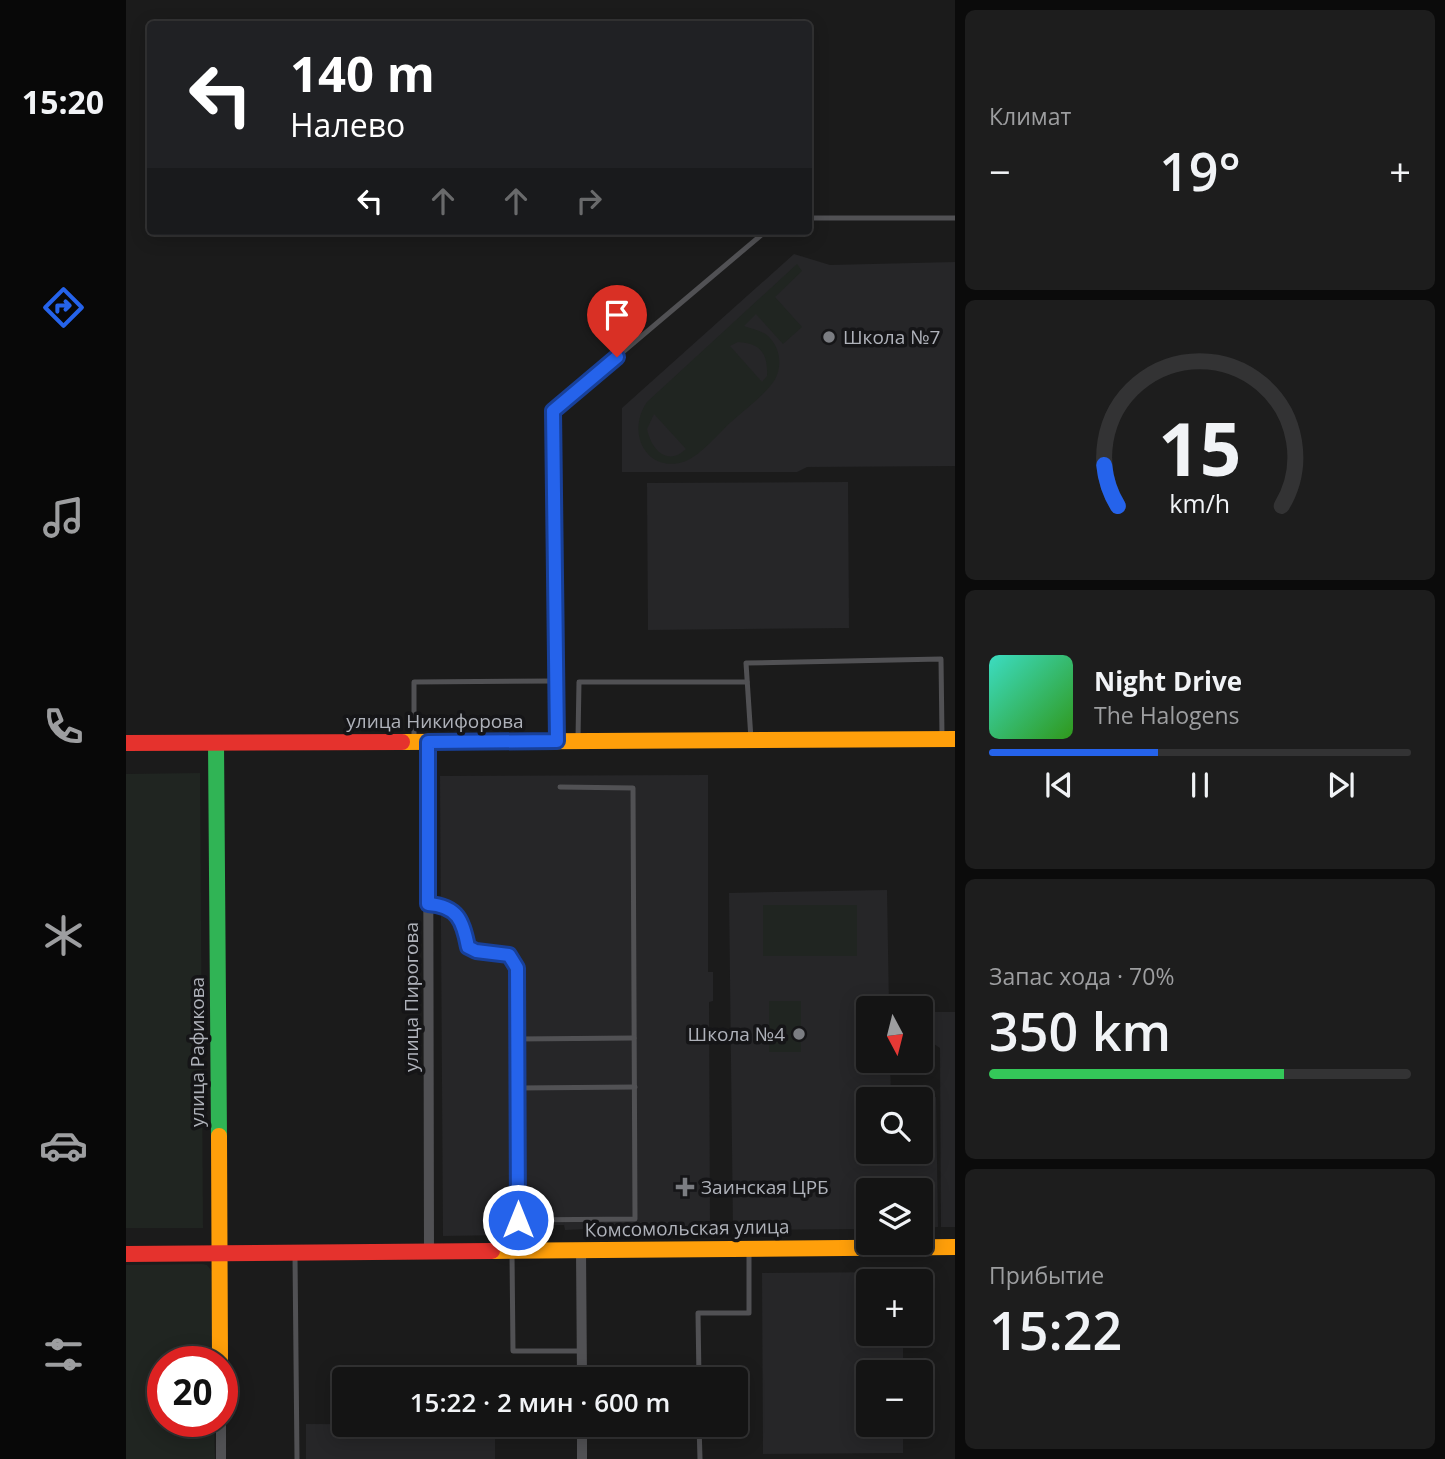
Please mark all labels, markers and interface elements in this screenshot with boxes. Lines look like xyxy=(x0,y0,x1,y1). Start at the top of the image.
text: 140 m xyxy=(290,40,435,106)
icon: left xyxy=(175,49,266,140)
text: 15:20 xyxy=(22,80,104,123)
text: Климат xyxy=(989,100,1071,132)
text: Налево xyxy=(290,103,405,146)
text: 19° xyxy=(1159,135,1241,206)
text: − xyxy=(989,145,1011,197)
text: + xyxy=(1389,145,1411,197)
icon: left xyxy=(351,182,389,220)
icon: ahead xyxy=(424,182,462,220)
icon: ahead xyxy=(497,182,535,220)
icon: right xyxy=(570,182,608,220)
icon: directions xyxy=(39,283,88,332)
pin xyxy=(587,285,647,357)
icon: arrive xyxy=(598,296,636,334)
place label: Школа №7 xyxy=(843,324,940,350)
marker: Школа №7 xyxy=(821,329,837,345)
text: 15 xyxy=(1158,398,1242,497)
text: km/h xyxy=(1170,485,1230,519)
icon: music xyxy=(39,493,88,542)
text: Night Drive xyxy=(1094,663,1242,699)
text: The Halogens xyxy=(1094,699,1240,731)
icon: phone xyxy=(39,702,88,751)
street label: улица Никифорова xyxy=(346,708,524,734)
icon: previous xyxy=(1040,766,1078,804)
icon: pause xyxy=(1181,766,1219,804)
icon: next xyxy=(1322,766,1360,804)
icon: climate xyxy=(39,911,88,960)
street label: улица Пирогова xyxy=(398,922,424,1072)
text: Запас хода · 70% xyxy=(989,960,1174,992)
street label: улица Рафикова xyxy=(184,977,210,1127)
text: 350 km xyxy=(989,995,1171,1066)
north arrow xyxy=(856,996,933,1073)
map controls xyxy=(856,996,933,1437)
place label: Школа №4 xyxy=(688,1021,785,1047)
marker: Школа №4 xyxy=(791,1026,807,1042)
button: search xyxy=(856,1087,933,1164)
icon: car xyxy=(39,1121,88,1170)
place label: Заинская ЦРБ xyxy=(701,1174,829,1200)
marker: Заинская ЦРБ xyxy=(675,1177,695,1197)
button: layers xyxy=(856,1178,933,1255)
position arrow xyxy=(481,1183,555,1257)
street label: Комсомольская улица xyxy=(584,1213,790,1243)
text: Прибытие xyxy=(989,1259,1104,1291)
button: + xyxy=(856,1269,933,1346)
text: 15:22 xyxy=(989,1294,1122,1365)
icon: filters xyxy=(39,1330,88,1379)
speed limit sign: 20 xyxy=(147,1346,238,1437)
button: − xyxy=(856,1360,933,1437)
text: 15:22 · 2 мин · 600 m xyxy=(410,1384,670,1420)

